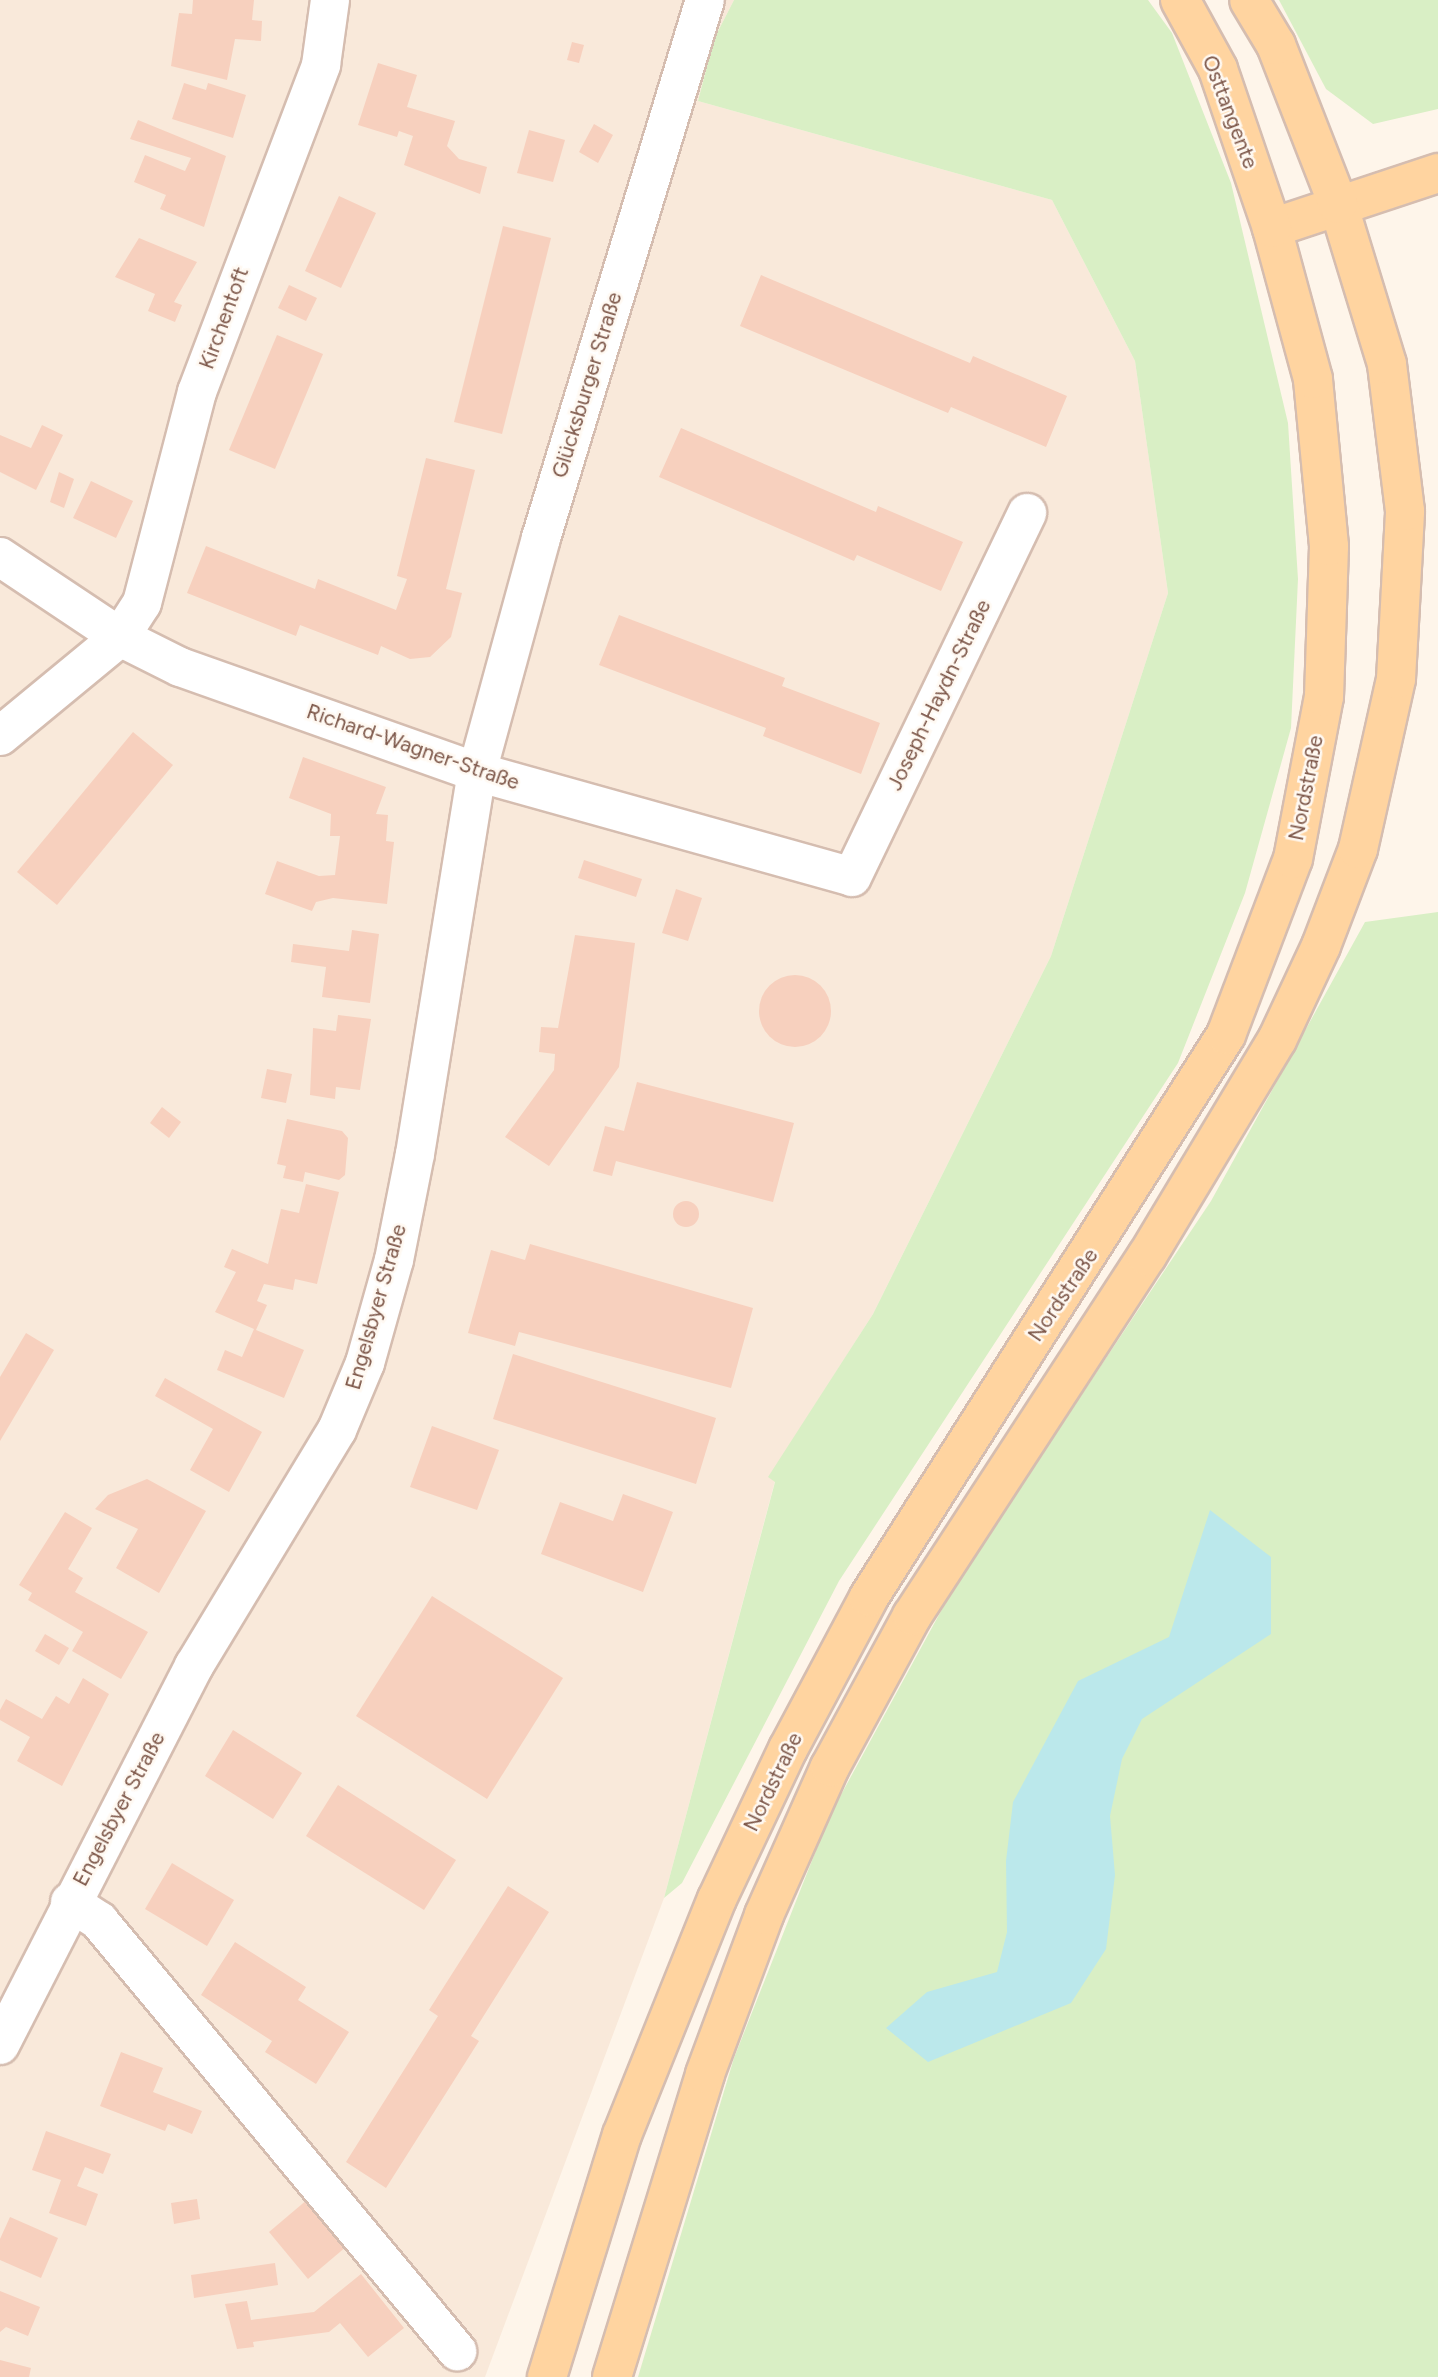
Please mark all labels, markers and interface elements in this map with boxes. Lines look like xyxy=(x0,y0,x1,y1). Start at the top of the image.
street label: Osttangente xyxy=(1197,52,1263,172)
street label: Kirchentoft xyxy=(194,264,254,372)
street label: Glücksburger Straße xyxy=(547,289,627,481)
street label: Joseph-Haydn-Straße xyxy=(882,596,996,794)
street label: Richard-Wagner-Straße xyxy=(303,699,523,795)
street label: Nordstraße xyxy=(1283,733,1329,843)
street label: Engelsbyer Straße xyxy=(340,1221,412,1393)
street label: Nordstraße xyxy=(1023,1244,1103,1346)
street label: Engelsbyer Straße xyxy=(68,1728,170,1890)
street label: Nordstraße xyxy=(738,1729,808,1835)

